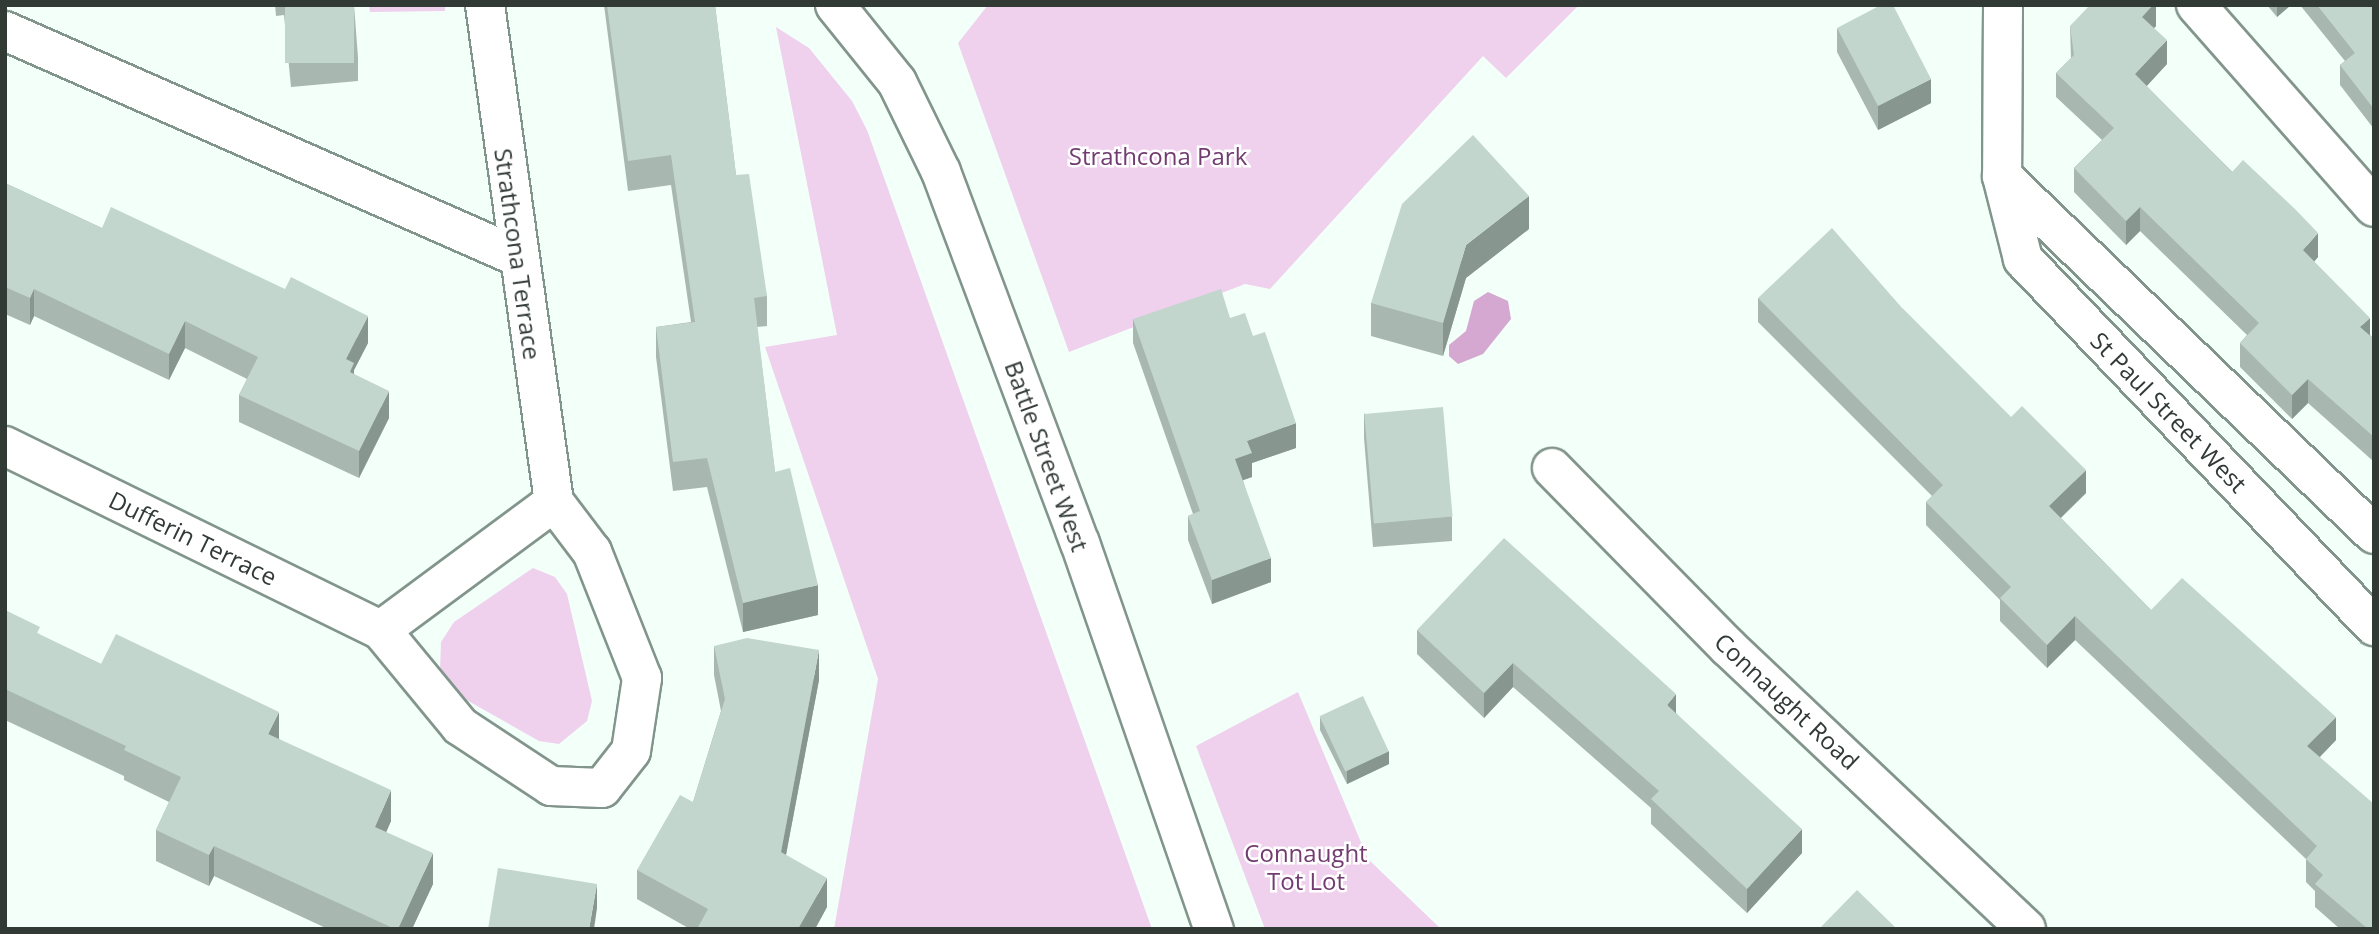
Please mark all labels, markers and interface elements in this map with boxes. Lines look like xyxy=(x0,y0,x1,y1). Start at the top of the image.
park label: Strathcona Park xyxy=(1069,142,1247,170)
street label: Strathcona Terrace xyxy=(489,147,547,361)
street label: St Paul Street West xyxy=(2085,326,2253,498)
street label: Battle Street West xyxy=(999,357,1095,555)
street label: Dufferin Terrace xyxy=(104,485,282,591)
street label: Connaught Road xyxy=(1709,627,1865,775)
park label: Connaught Tot Lot xyxy=(1244,839,1368,895)

